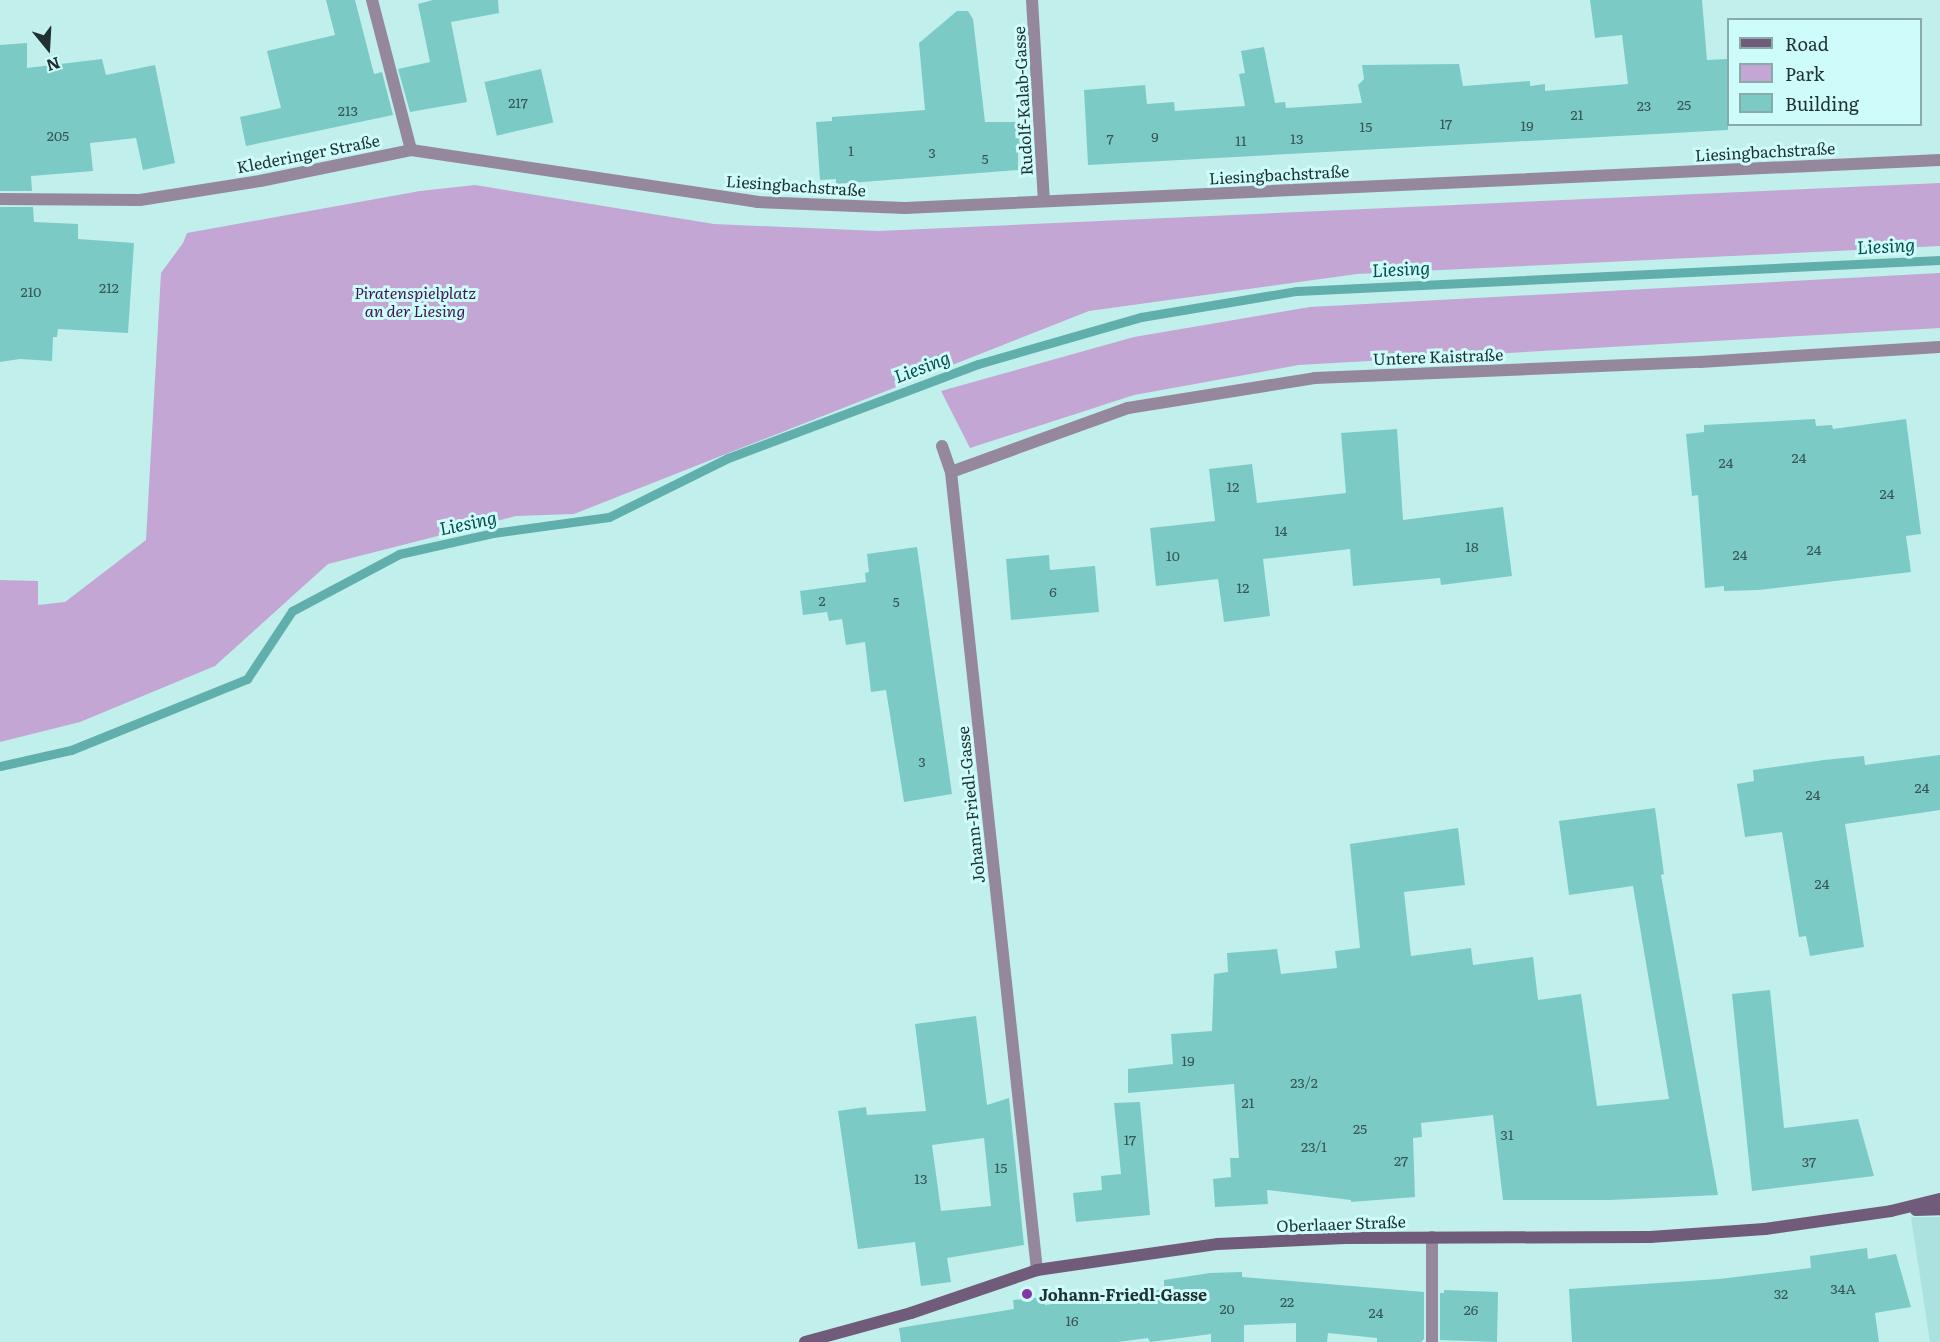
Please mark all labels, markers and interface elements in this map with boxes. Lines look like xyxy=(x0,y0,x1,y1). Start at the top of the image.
north arrow xyxy=(18,18,78,78)
legend xyxy=(1727,18,1922,126)
street label: Rudolf-Kalab-Gasse xyxy=(1008,26,1036,176)
text: Road xyxy=(1785,30,1829,57)
text: N xyxy=(43,52,64,79)
text: Park xyxy=(1785,60,1824,87)
text: Building xyxy=(1785,90,1859,117)
house number: 217 xyxy=(508,94,528,110)
house number: 25 xyxy=(1677,96,1691,112)
house number: 23 xyxy=(1637,97,1651,113)
house number: 213 xyxy=(338,102,358,118)
house number: 21 xyxy=(1571,106,1583,122)
house number: 17 xyxy=(1440,115,1452,131)
house number: 19 xyxy=(1520,117,1534,133)
house number: 15 xyxy=(1360,118,1372,134)
house number: 205 xyxy=(47,127,69,143)
house number: 9 xyxy=(1151,128,1159,144)
street label: Klederinger Straße xyxy=(235,130,381,176)
house number: 7 xyxy=(1106,130,1114,146)
house number: 13 xyxy=(1290,130,1304,146)
house number: 11 xyxy=(1235,132,1247,148)
street label: Liesingbachstraße xyxy=(1694,138,1836,164)
house number: 1 xyxy=(848,142,854,158)
house number: 3 xyxy=(928,144,936,160)
house number: 5 xyxy=(981,150,989,166)
street label: Liesingbachstraße xyxy=(1208,161,1350,187)
street label: Liesingbachstraße xyxy=(725,171,867,199)
water label: Liesing xyxy=(1856,234,1916,258)
water label: Liesing xyxy=(1371,257,1431,281)
house number: 212 xyxy=(99,279,119,295)
park label: Piratenspielplatz an der Liesing xyxy=(354,282,476,320)
house number: 210 xyxy=(21,283,41,299)
street label: Untere Kaistraße xyxy=(1372,344,1504,368)
water label: Liesing xyxy=(891,347,953,387)
house number: 24 xyxy=(1792,449,1806,465)
house number: 24 xyxy=(1719,454,1733,470)
house number: 12 xyxy=(1227,478,1239,494)
house number: 24 xyxy=(1880,485,1894,501)
water label: Liesing xyxy=(437,506,499,540)
house number: 14 xyxy=(1275,522,1287,538)
house number: 18 xyxy=(1465,538,1479,554)
house number: 24 xyxy=(1807,541,1821,557)
house number: 24 xyxy=(1733,546,1747,562)
house number: 10 xyxy=(1166,547,1180,563)
house number: 12 xyxy=(1237,579,1249,595)
house number: 6 xyxy=(1049,583,1057,599)
house number: 2 xyxy=(818,592,826,608)
house number: 5 xyxy=(892,593,900,609)
street label: Johann-Friedl-Gasse xyxy=(952,725,988,885)
house number: 3 xyxy=(918,753,926,769)
house number: 24 xyxy=(1915,779,1929,795)
house number: 24 xyxy=(1806,786,1820,802)
house number: 24 xyxy=(1815,875,1829,891)
house number: 19 xyxy=(1181,1052,1195,1068)
house number: 23/2 xyxy=(1290,1074,1318,1090)
house number: 21 xyxy=(1242,1094,1254,1110)
house number: 25 xyxy=(1353,1120,1367,1136)
house number: 31 xyxy=(1500,1126,1514,1142)
house number: 17 xyxy=(1124,1131,1136,1147)
house number: 23/1 xyxy=(1301,1138,1327,1154)
house number: 27 xyxy=(1394,1152,1408,1168)
house number: 37 xyxy=(1802,1153,1816,1169)
house number: 15 xyxy=(995,1159,1007,1175)
house number: 13 xyxy=(914,1170,928,1186)
street label: Oberlaaer Straße xyxy=(1276,1211,1406,1235)
house number: 34A xyxy=(1830,1280,1856,1296)
place label: Johann-Friedl-Gasse xyxy=(1039,1284,1207,1304)
house number: 32 xyxy=(1774,1285,1788,1301)
marker: Johann-Friedl-Gasse xyxy=(1020,1287,1034,1301)
house number: 22 xyxy=(1280,1293,1294,1309)
house number: 20 xyxy=(1219,1300,1235,1316)
house number: 26 xyxy=(1464,1301,1478,1317)
house number: 24 xyxy=(1369,1304,1383,1320)
house number: 16 xyxy=(1065,1312,1079,1328)

